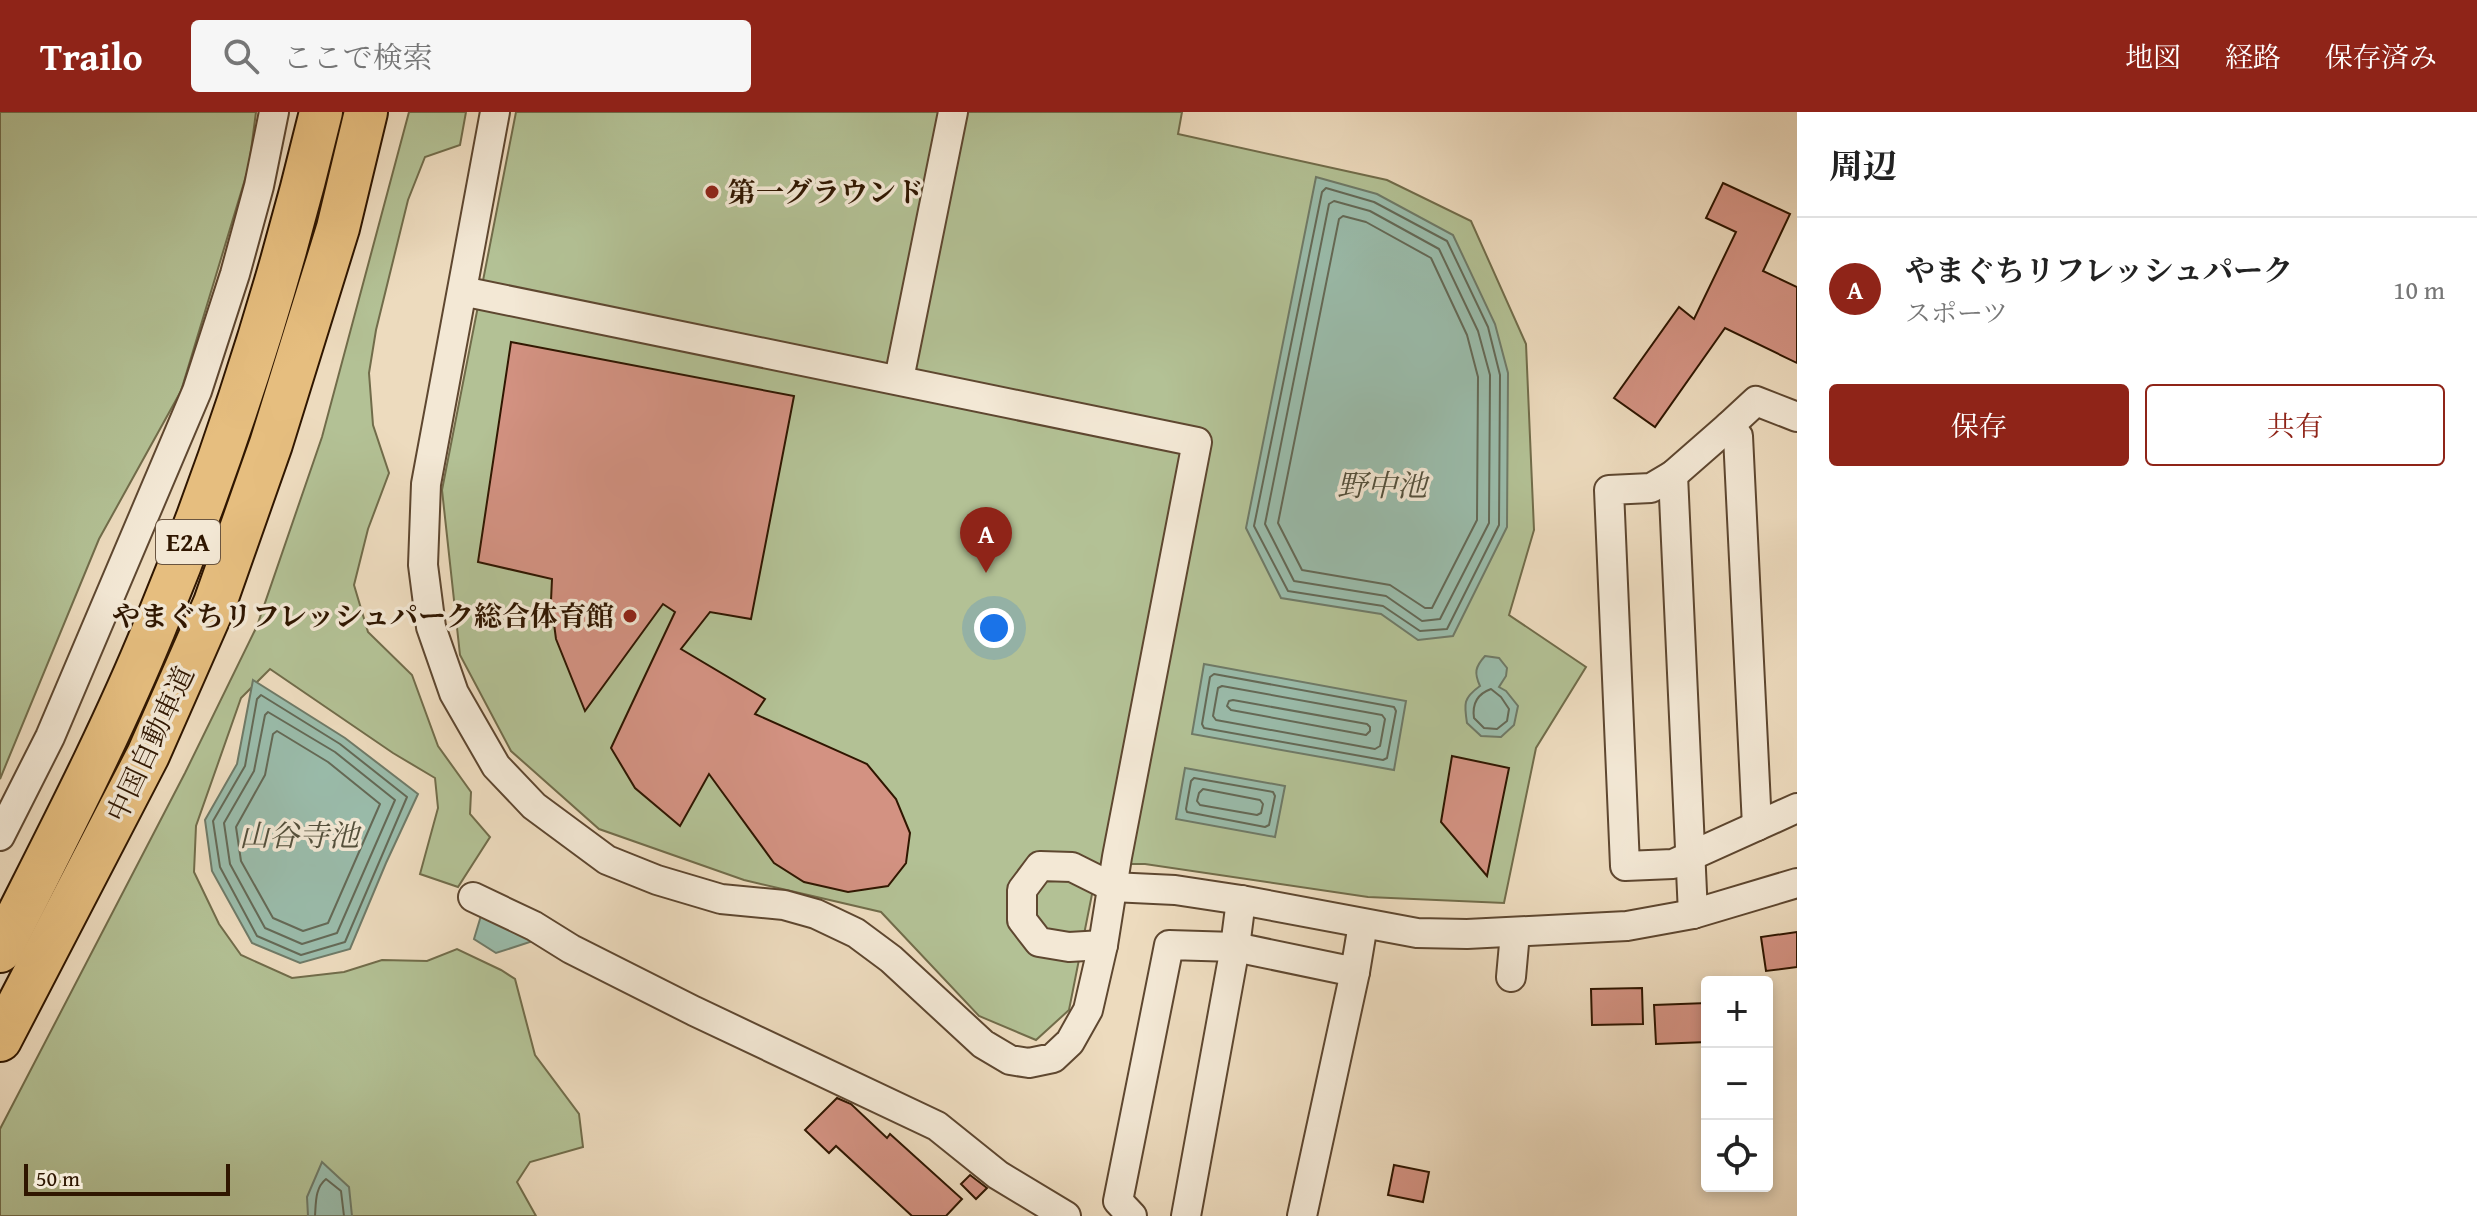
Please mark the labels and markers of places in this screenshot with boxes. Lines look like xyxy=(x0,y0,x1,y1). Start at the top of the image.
place label: 第一グラウンド xyxy=(728,171,924,212)
marker: 第一グラウンド xyxy=(703,183,721,201)
pin: A xyxy=(960,507,1012,573)
place label: やまぐちリフレッシュパーク総合体育館 xyxy=(112,595,614,636)
marker: やまぐちリフレッシュパーク総合体育館 xyxy=(621,607,639,625)

